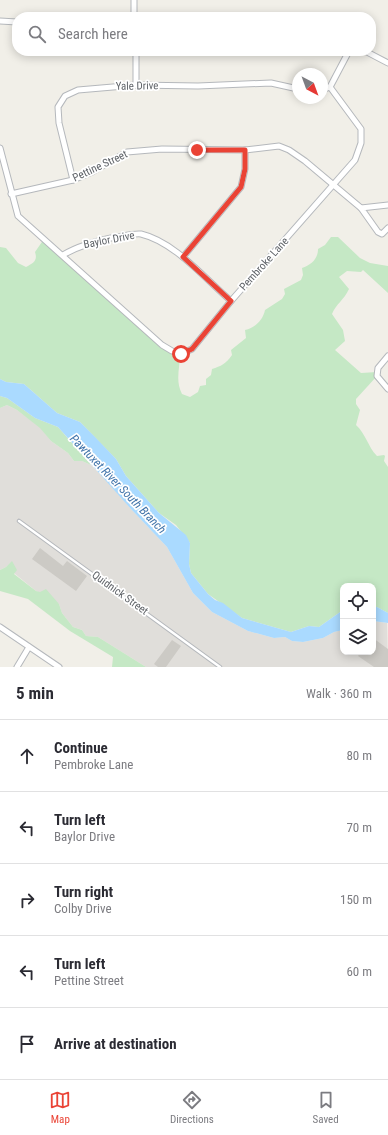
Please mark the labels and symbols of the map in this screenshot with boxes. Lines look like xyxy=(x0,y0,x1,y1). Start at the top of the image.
north arrow xyxy=(292,68,328,104)
street label: Yale Drive xyxy=(115,79,159,93)
route end xyxy=(188,141,206,159)
street label: Pettine Street xyxy=(71,148,129,184)
street label: Baylor Drive xyxy=(82,229,136,251)
street label: Pembroke Lane xyxy=(237,235,291,293)
route start xyxy=(172,345,190,363)
water label: Pawtuxet River South Branch xyxy=(67,432,169,537)
street label: Quidnick Street xyxy=(89,568,151,618)

